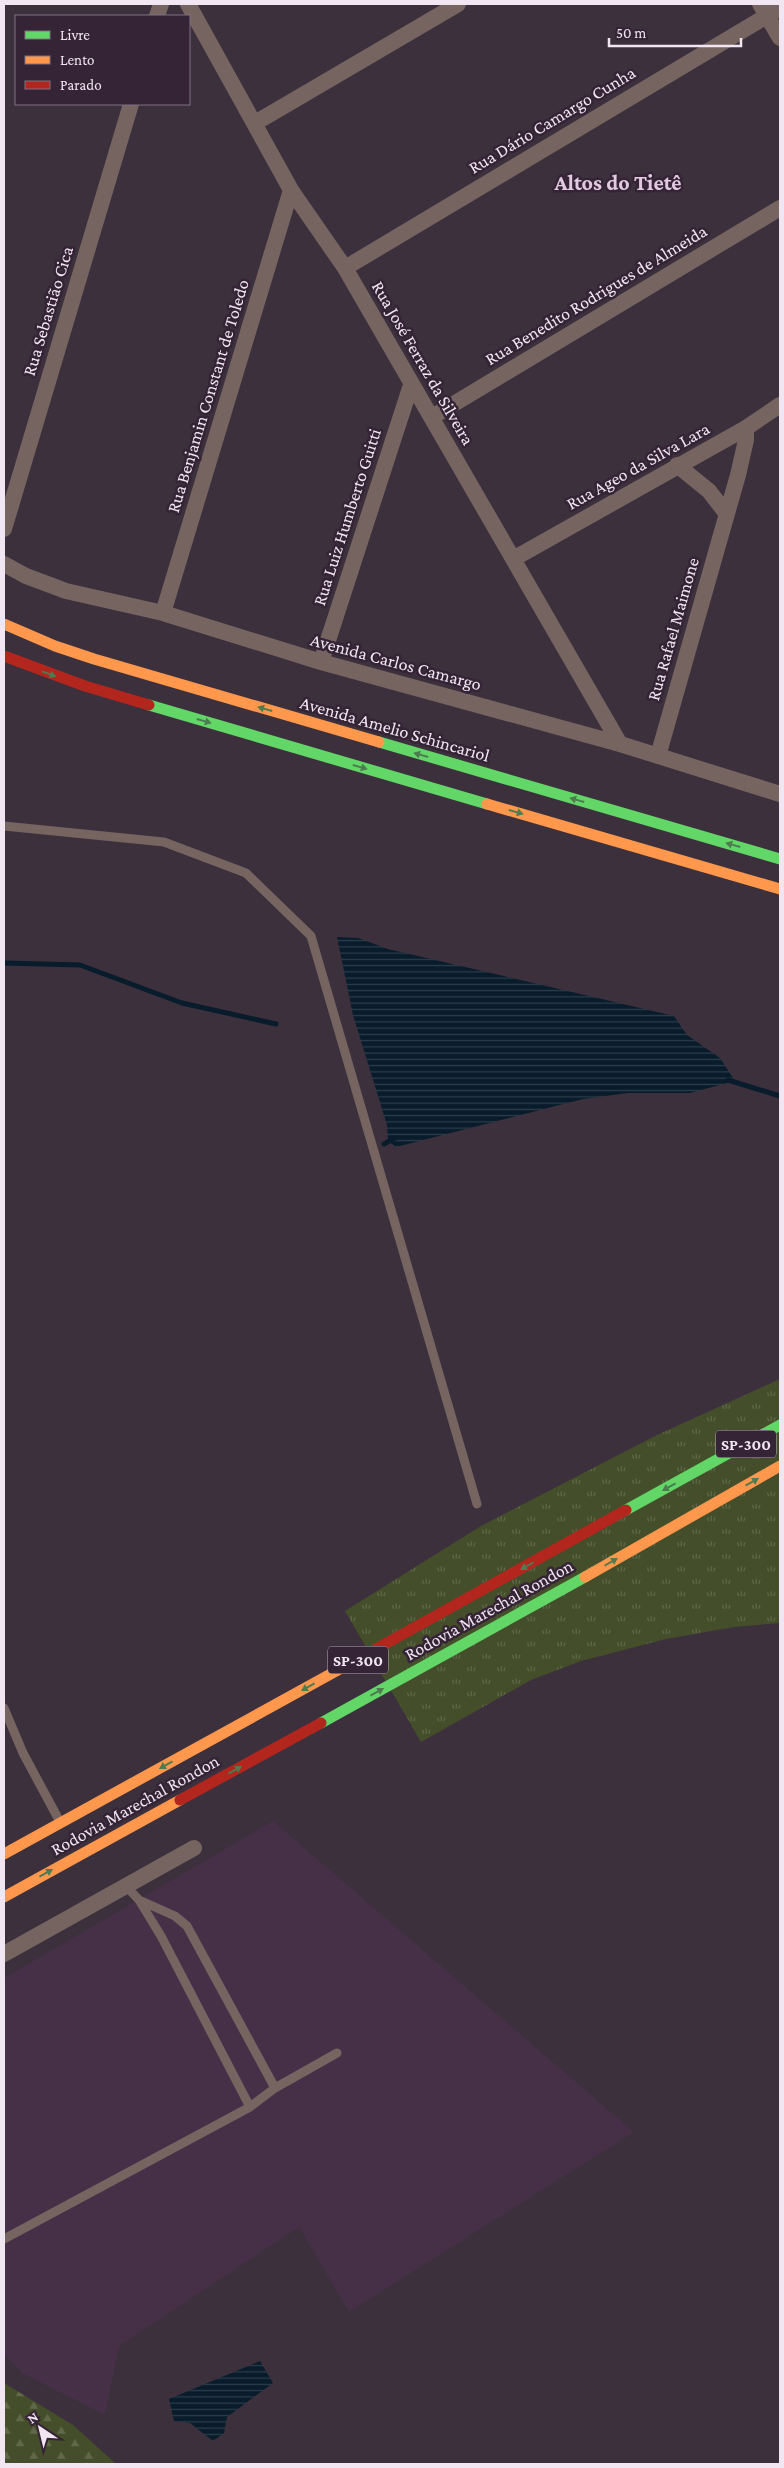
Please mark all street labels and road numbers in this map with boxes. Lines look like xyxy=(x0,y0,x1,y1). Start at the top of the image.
street label: Rua Dário Camargo Cunha xyxy=(465,62,639,178)
street label: Rua Benedito Rodrigues de Almeida xyxy=(481,221,711,369)
street label: Rua Sebastião Cica xyxy=(19,244,77,378)
street label: Rua Benjamin Constant de Toledo xyxy=(163,277,254,515)
street label: Rua José Ferraz da Silveira xyxy=(368,277,478,449)
street label: Rua Ageo da Silva Lara xyxy=(563,418,713,514)
street label: Rua Luiz Humberto Guitti xyxy=(309,426,385,608)
street label: Rua Rafael Maimone xyxy=(643,555,703,703)
street label: Avenida Carlos Camargo xyxy=(308,630,484,694)
street label: Avenida Amelio Schincariol xyxy=(298,692,492,766)
road number: SP-300 xyxy=(716,1430,776,1458)
street label: Rodovia Marechal Rondon xyxy=(402,1555,577,1665)
road number: SP-300 xyxy=(328,1646,388,1674)
street label: Rodovia Marechal Rondon xyxy=(48,1750,223,1860)

